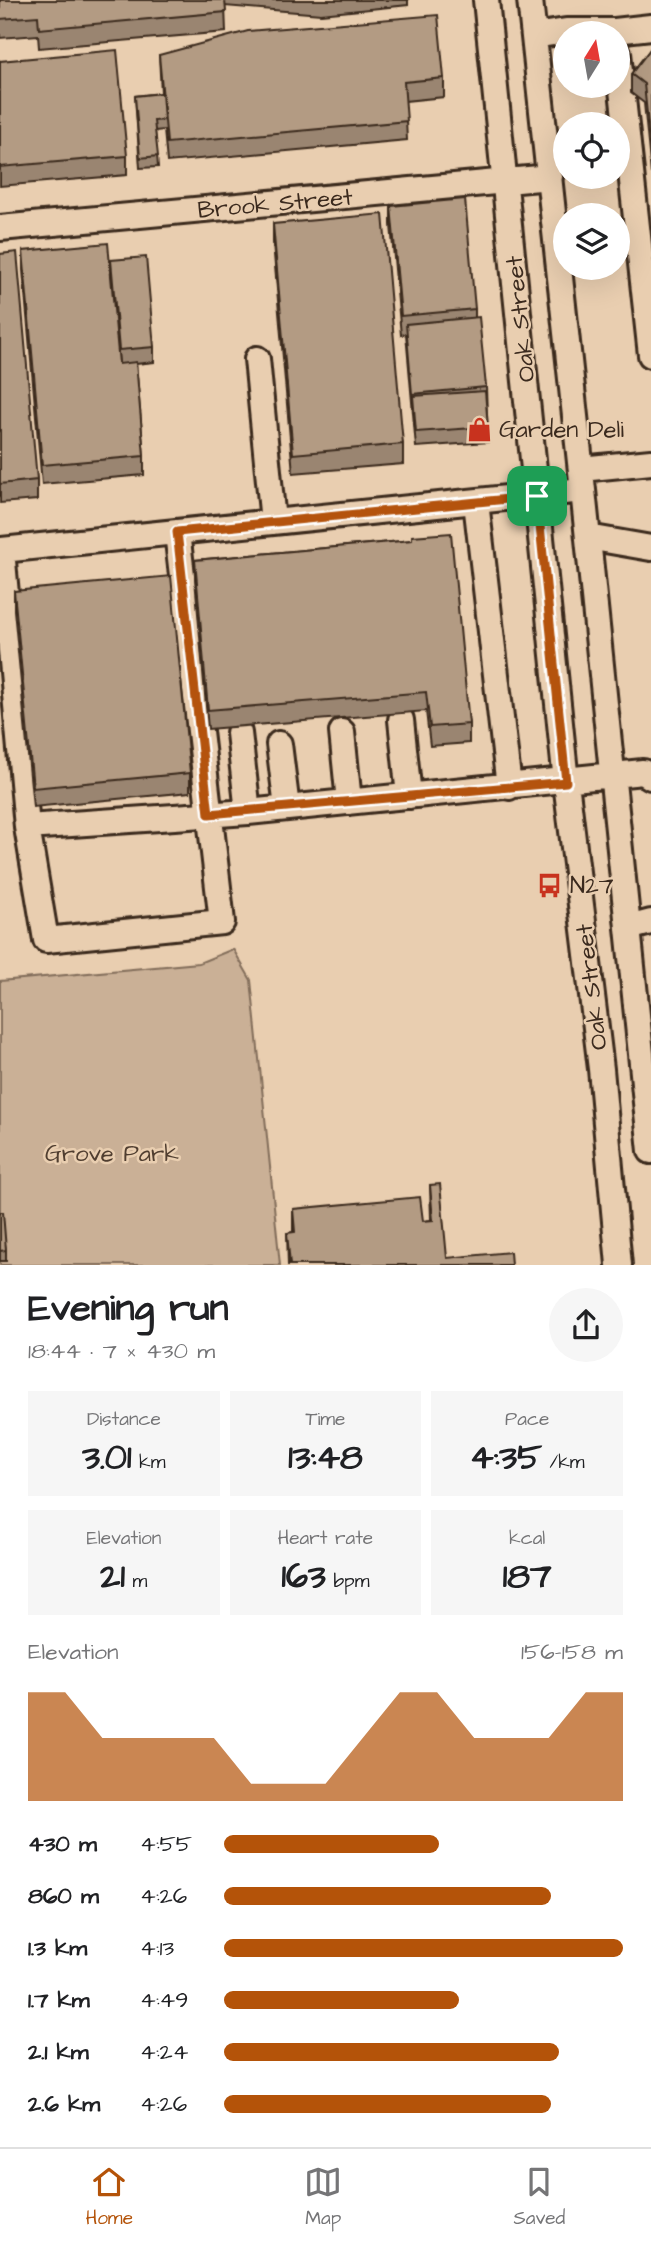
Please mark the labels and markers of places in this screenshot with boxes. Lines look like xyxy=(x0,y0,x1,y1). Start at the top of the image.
place label: Garden Deli xyxy=(499,413,624,447)
shop icon: Garden Deli xyxy=(465,415,493,443)
pin xyxy=(507,466,567,526)
place label: N27 xyxy=(570,869,614,903)
bus stop icon: N27 xyxy=(536,871,564,899)

